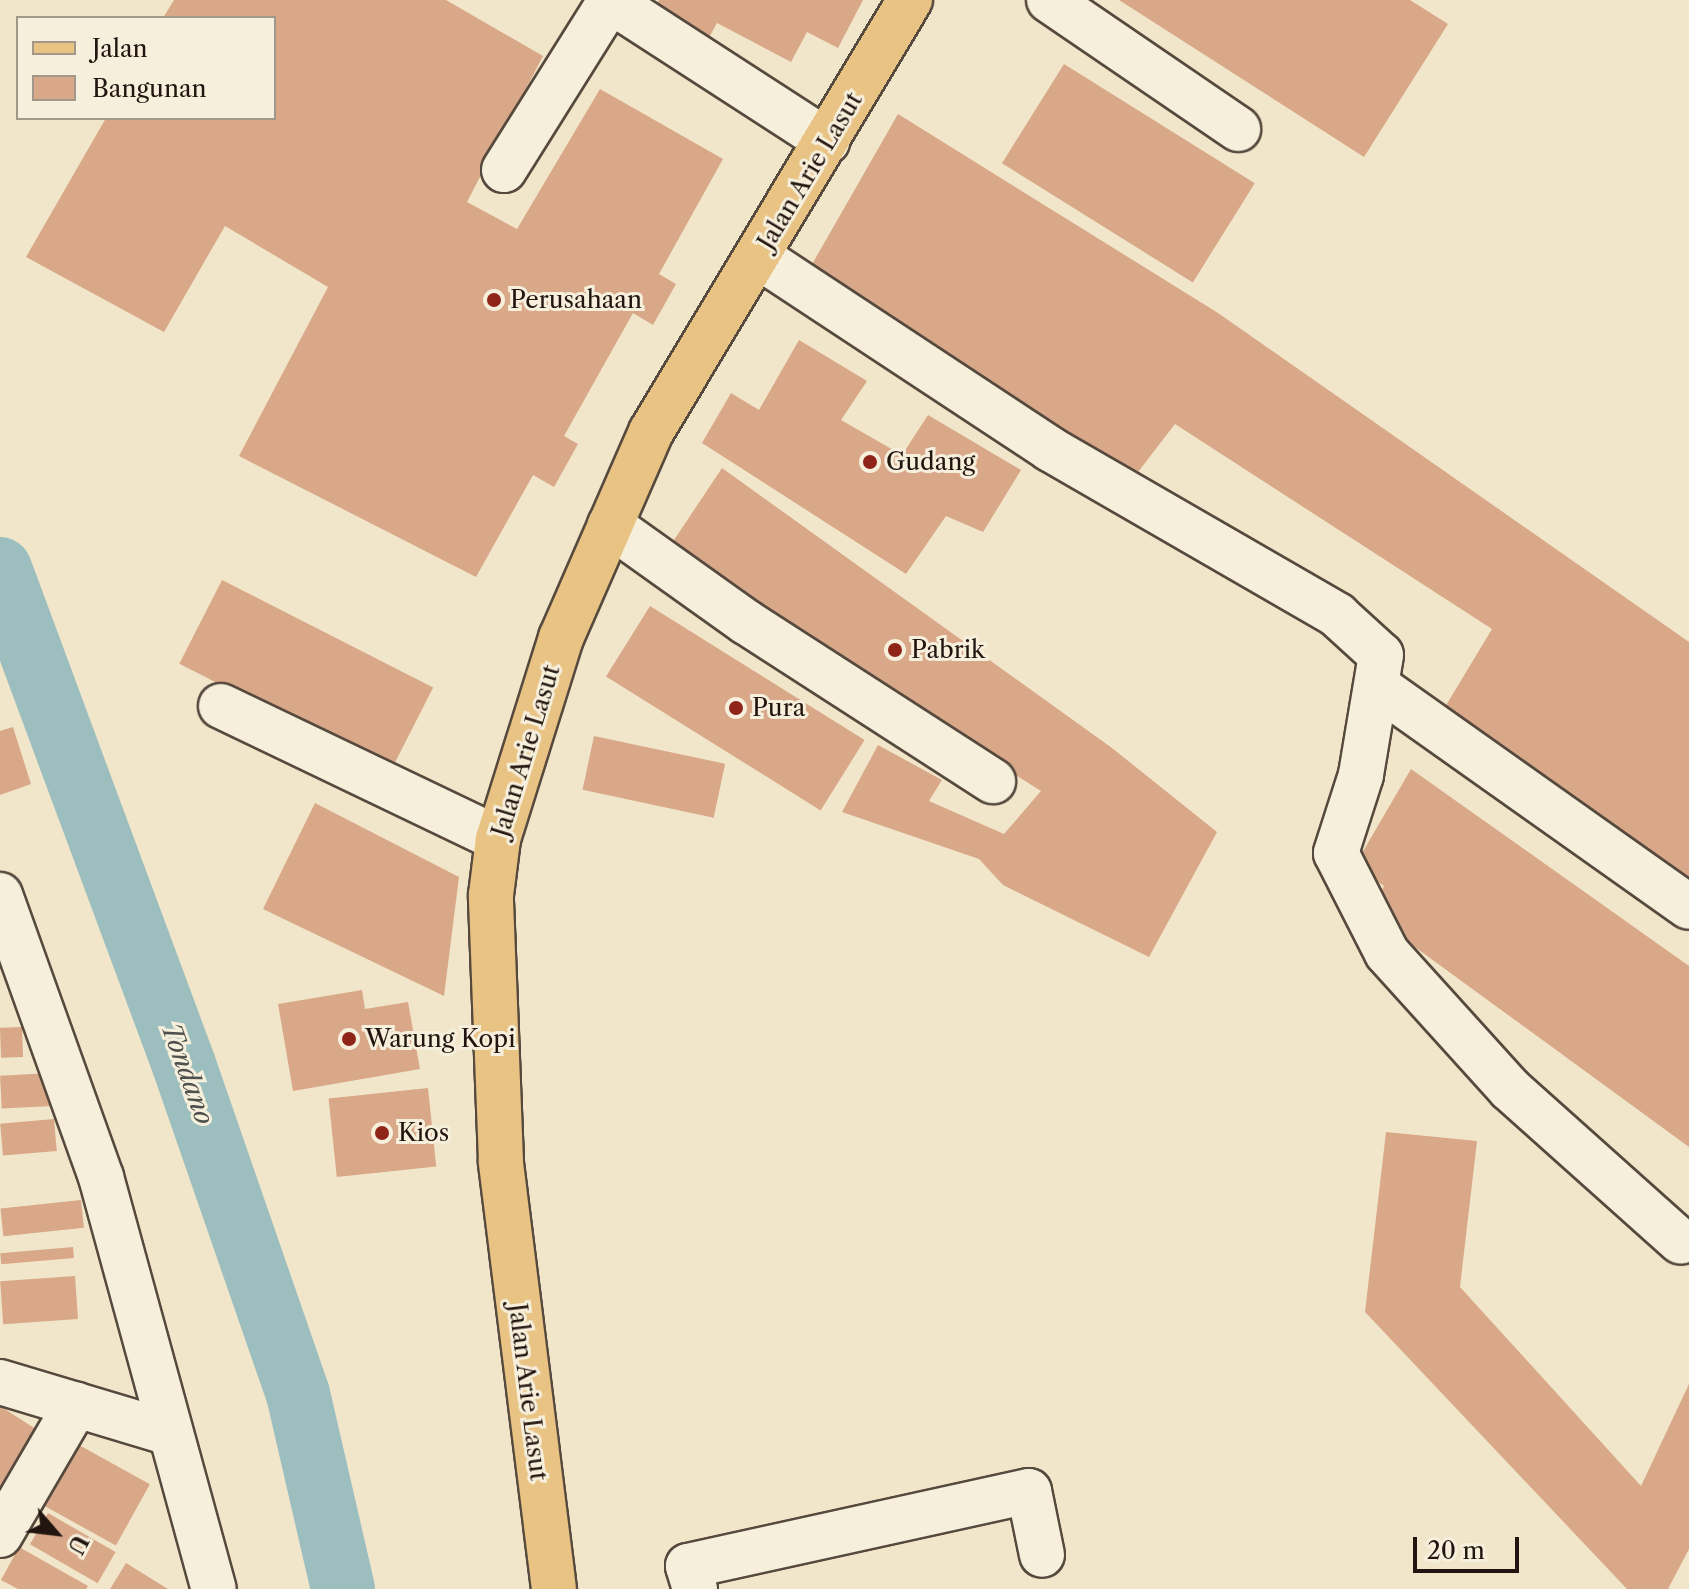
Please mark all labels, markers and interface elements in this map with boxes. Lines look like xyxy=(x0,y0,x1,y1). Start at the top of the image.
legend xyxy=(16,16,276,120)
text: Jalan xyxy=(92,34,148,63)
text: Bangunan xyxy=(92,74,207,103)
street label: Jalan Arie Lasut xyxy=(752,87,868,255)
place label: Perusahaan xyxy=(510,286,642,314)
marker: Perusahaan xyxy=(485,291,503,309)
place label: Gudang xyxy=(886,448,975,476)
marker: Gudang xyxy=(861,453,879,471)
place label: Pabrik xyxy=(911,636,985,664)
marker: Pabrik xyxy=(886,641,904,659)
street label: Jalan Arie Lasut xyxy=(486,661,566,841)
place label: Pura xyxy=(752,694,805,722)
marker: Pura xyxy=(727,699,745,717)
water label: Tondano xyxy=(154,1019,220,1129)
place label: Warung Kopi xyxy=(365,1025,515,1053)
marker: Warung Kopi xyxy=(340,1030,358,1048)
place label: Kios xyxy=(398,1119,449,1147)
marker: Kios xyxy=(373,1124,391,1142)
street label: Jalan Arie Lasut xyxy=(503,1301,553,1483)
north arrow xyxy=(16,1493,96,1573)
scale bar xyxy=(1417,1521,1523,1571)
text: U xyxy=(62,1530,94,1559)
text: 20 m xyxy=(1427,1536,1485,1565)

